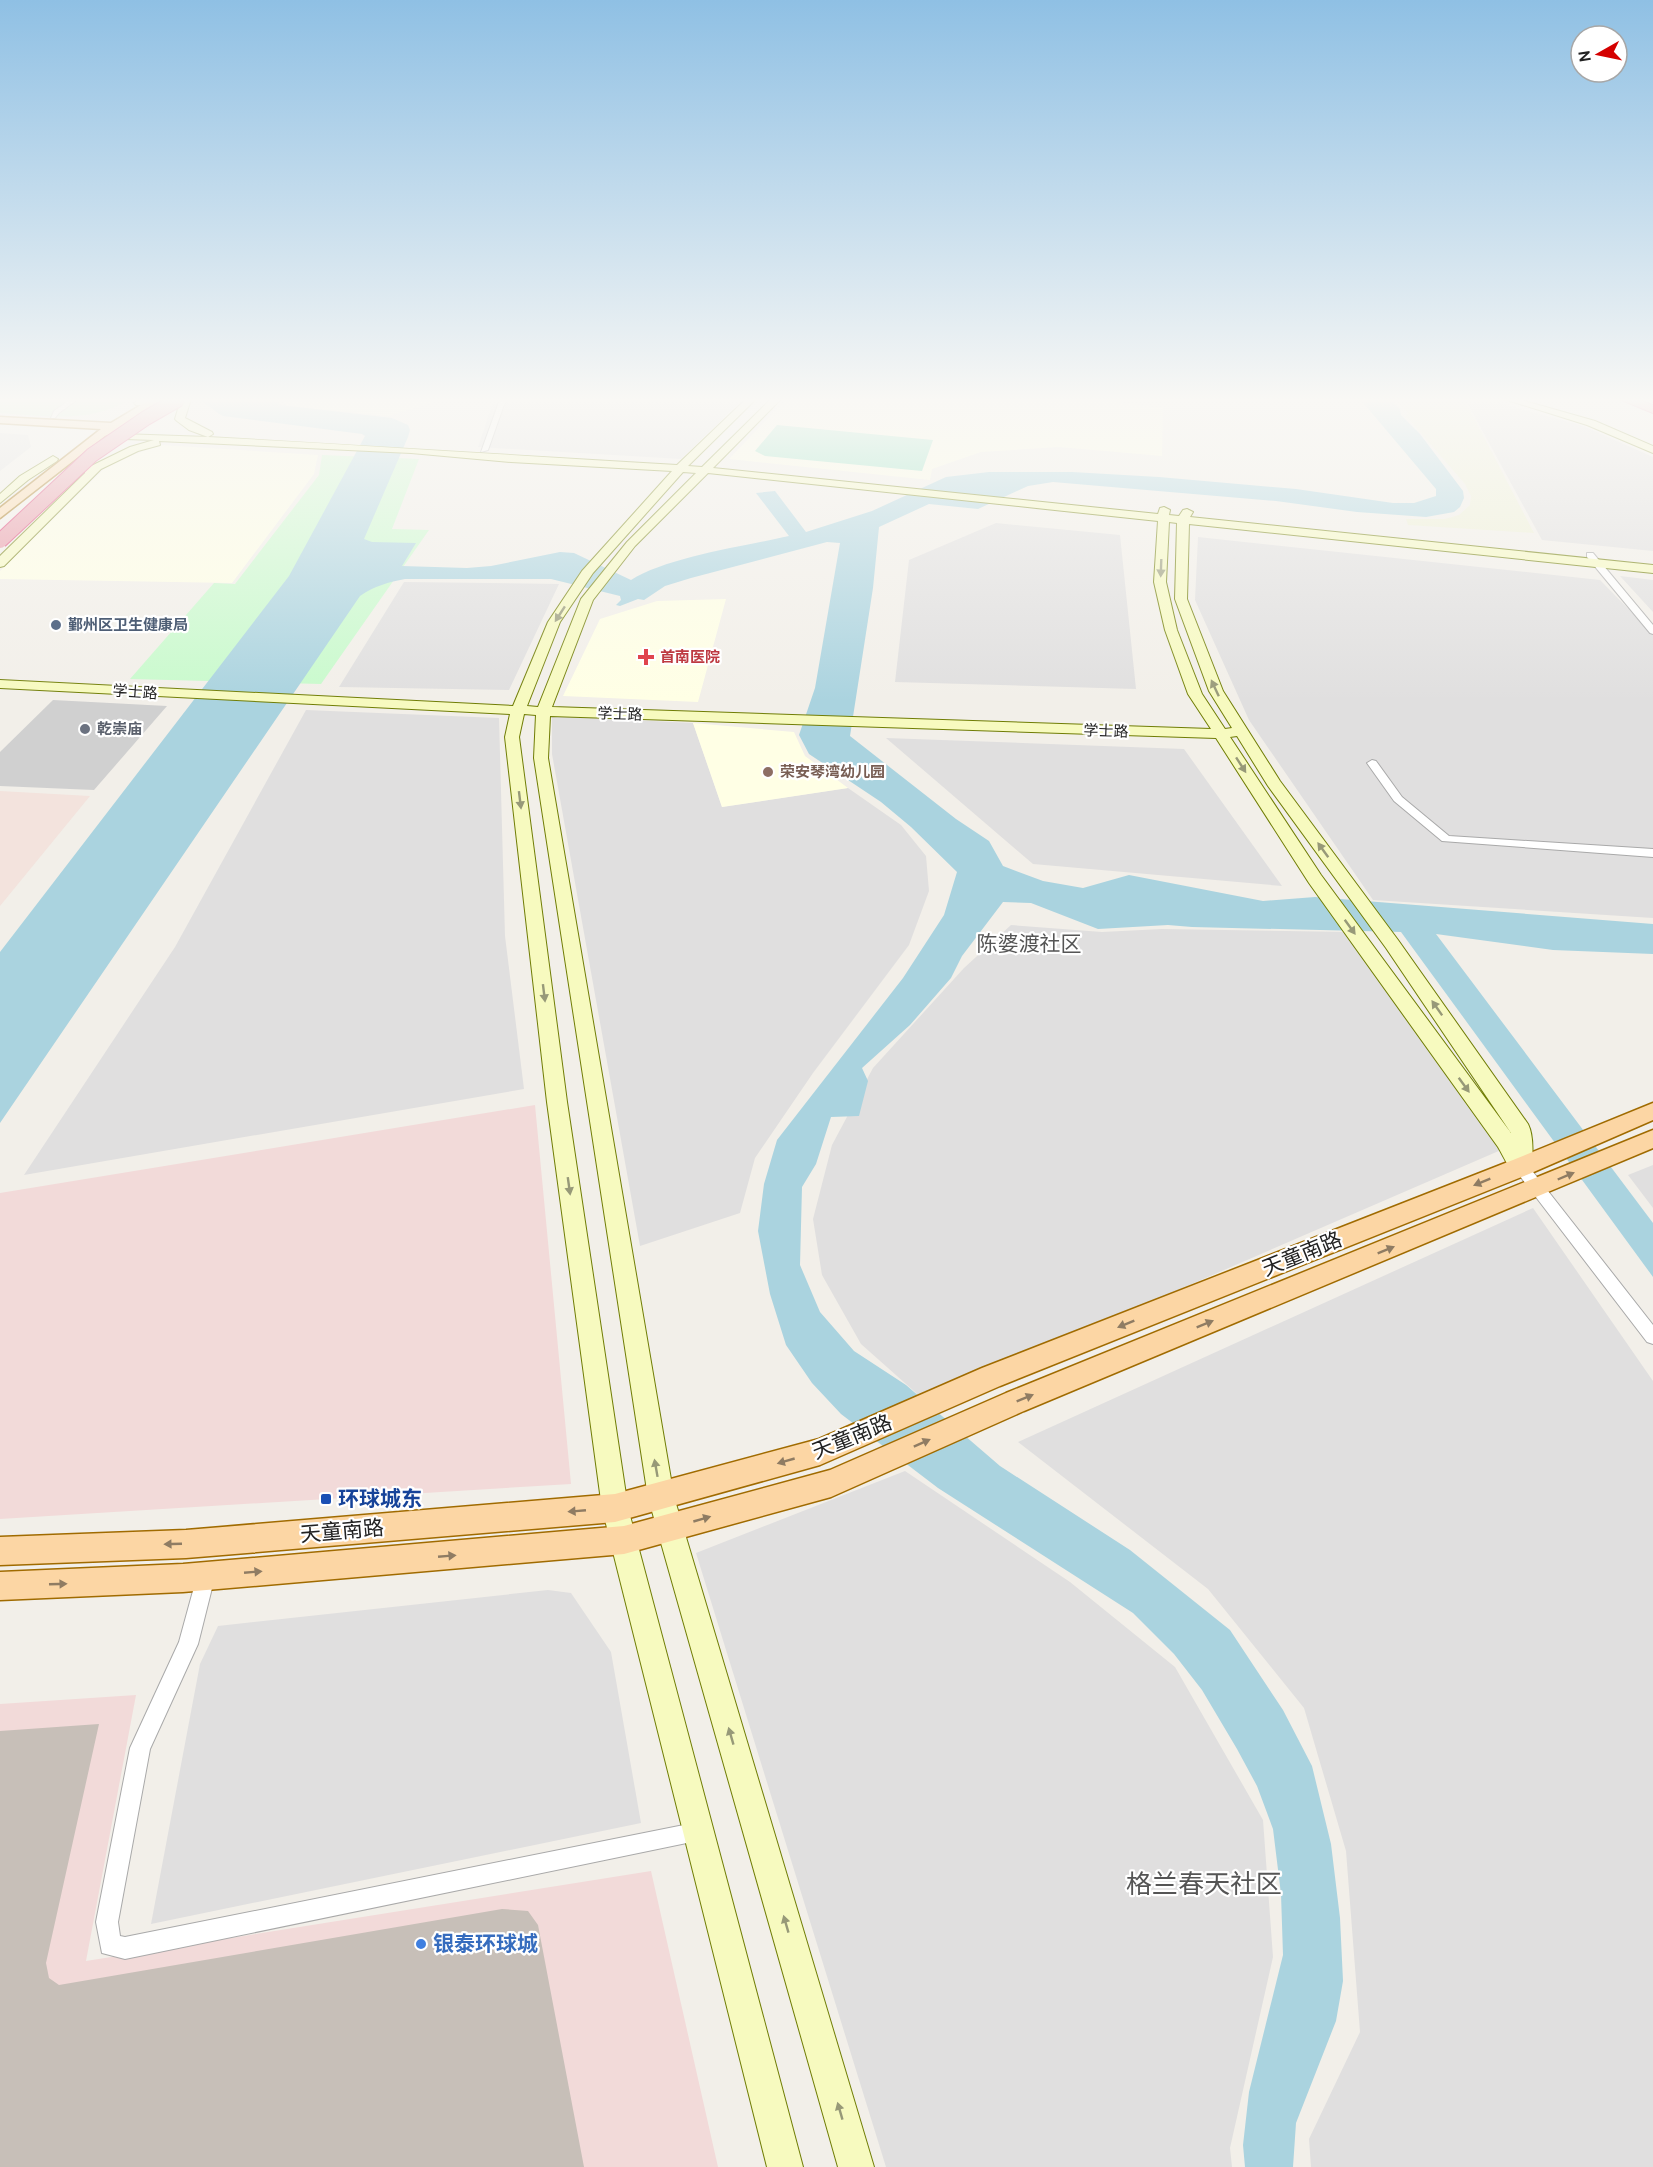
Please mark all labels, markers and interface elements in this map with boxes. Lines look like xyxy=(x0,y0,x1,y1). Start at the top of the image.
north arrow xyxy=(1569,24,1629,84)
text: N xyxy=(1574,49,1595,63)
one-way arrow xyxy=(1156,559,1166,578)
one-way arrow xyxy=(554,606,565,623)
place label: 鄞州区卫生健康局 xyxy=(68,616,188,634)
marker: 鄞州区卫生健康局 xyxy=(49,618,63,632)
marker: 首南医院 xyxy=(637,648,655,666)
place label: 首南医院 xyxy=(660,648,720,666)
one-way arrow xyxy=(1211,679,1220,696)
street label: 学士路 xyxy=(112,681,158,703)
street label: 学士路 xyxy=(597,704,643,724)
place label: 乾崇庙 xyxy=(97,720,142,738)
street label: 学士路 xyxy=(1083,721,1129,741)
marker: 乾崇庙 xyxy=(78,722,92,736)
one-way arrow xyxy=(1236,757,1247,773)
place label: 荣安琴湾幼儿园 xyxy=(780,763,885,781)
marker: 荣安琴湾幼儿园 xyxy=(761,765,775,779)
one-way arrow xyxy=(515,790,525,809)
one-way arrow xyxy=(1317,843,1329,858)
one-way arrow xyxy=(1343,919,1355,934)
district label: 陈婆渡社区 xyxy=(977,931,1082,956)
one-way arrow xyxy=(539,984,549,1003)
one-way arrow xyxy=(1431,1001,1443,1017)
one-way arrow xyxy=(1458,1077,1470,1092)
one-way arrow xyxy=(1557,1171,1575,1180)
one-way arrow xyxy=(565,1177,574,1196)
one-way arrow xyxy=(1473,1177,1491,1187)
street label: 天童南路 xyxy=(1258,1226,1345,1281)
one-way arrow xyxy=(1377,1245,1395,1254)
one-way arrow xyxy=(1116,1319,1134,1329)
one-way arrow xyxy=(1197,1319,1215,1329)
one-way arrow xyxy=(1016,1393,1034,1402)
street label: 天童南路 xyxy=(808,1409,895,1464)
one-way arrow xyxy=(914,1438,932,1448)
one-way arrow xyxy=(777,1457,795,1466)
one-way arrow xyxy=(651,1458,660,1477)
place label: 环球城东 xyxy=(338,1486,422,1511)
marker: 环球城东 xyxy=(319,1492,333,1506)
one-way arrow xyxy=(567,1506,586,1516)
street label: 天童南路 xyxy=(299,1514,385,1547)
one-way arrow xyxy=(693,1514,711,1523)
one-way arrow xyxy=(164,1540,183,1549)
one-way arrow xyxy=(438,1551,457,1560)
one-way arrow xyxy=(244,1567,263,1577)
one-way arrow xyxy=(49,1579,68,1588)
one-way arrow xyxy=(726,1727,735,1745)
district label: 格兰春天社区 xyxy=(1126,1868,1282,1900)
one-way arrow xyxy=(780,1915,790,1933)
place label: 银泰环球城 xyxy=(433,1931,538,1956)
marker: 银泰环球城 xyxy=(414,1937,428,1951)
one-way arrow xyxy=(835,2102,844,2120)

